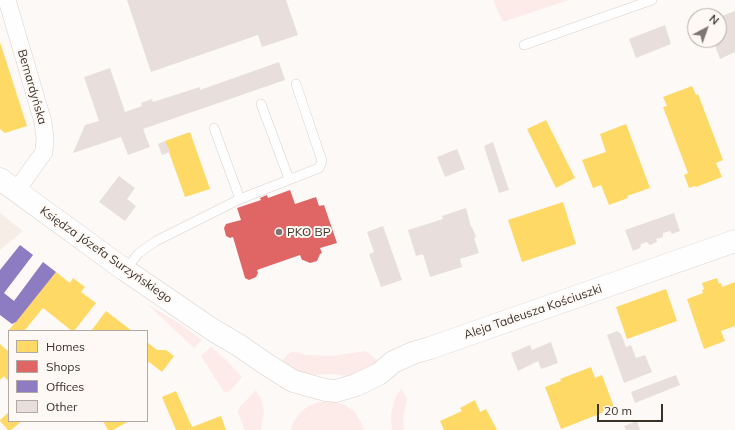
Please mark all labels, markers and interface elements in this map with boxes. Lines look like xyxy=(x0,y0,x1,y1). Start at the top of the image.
north arrow xyxy=(687,8,727,48)
text: N xyxy=(706,12,722,28)
street label: Bernardyńska xyxy=(14,48,50,126)
street label: Księdza Józefa Surzyńskiego xyxy=(37,204,175,306)
place label: PKO BP xyxy=(287,225,330,239)
marker: PKO BP xyxy=(274,227,284,237)
street label: Aleja Tadeusza Kościuszki xyxy=(462,282,604,342)
legend xyxy=(8,330,148,422)
text: Homes xyxy=(46,339,85,354)
text: Shops xyxy=(46,359,81,374)
text: Offices xyxy=(46,379,84,394)
scale bar xyxy=(599,396,665,422)
text: Other xyxy=(46,399,77,414)
text: 20 m xyxy=(604,403,632,418)

